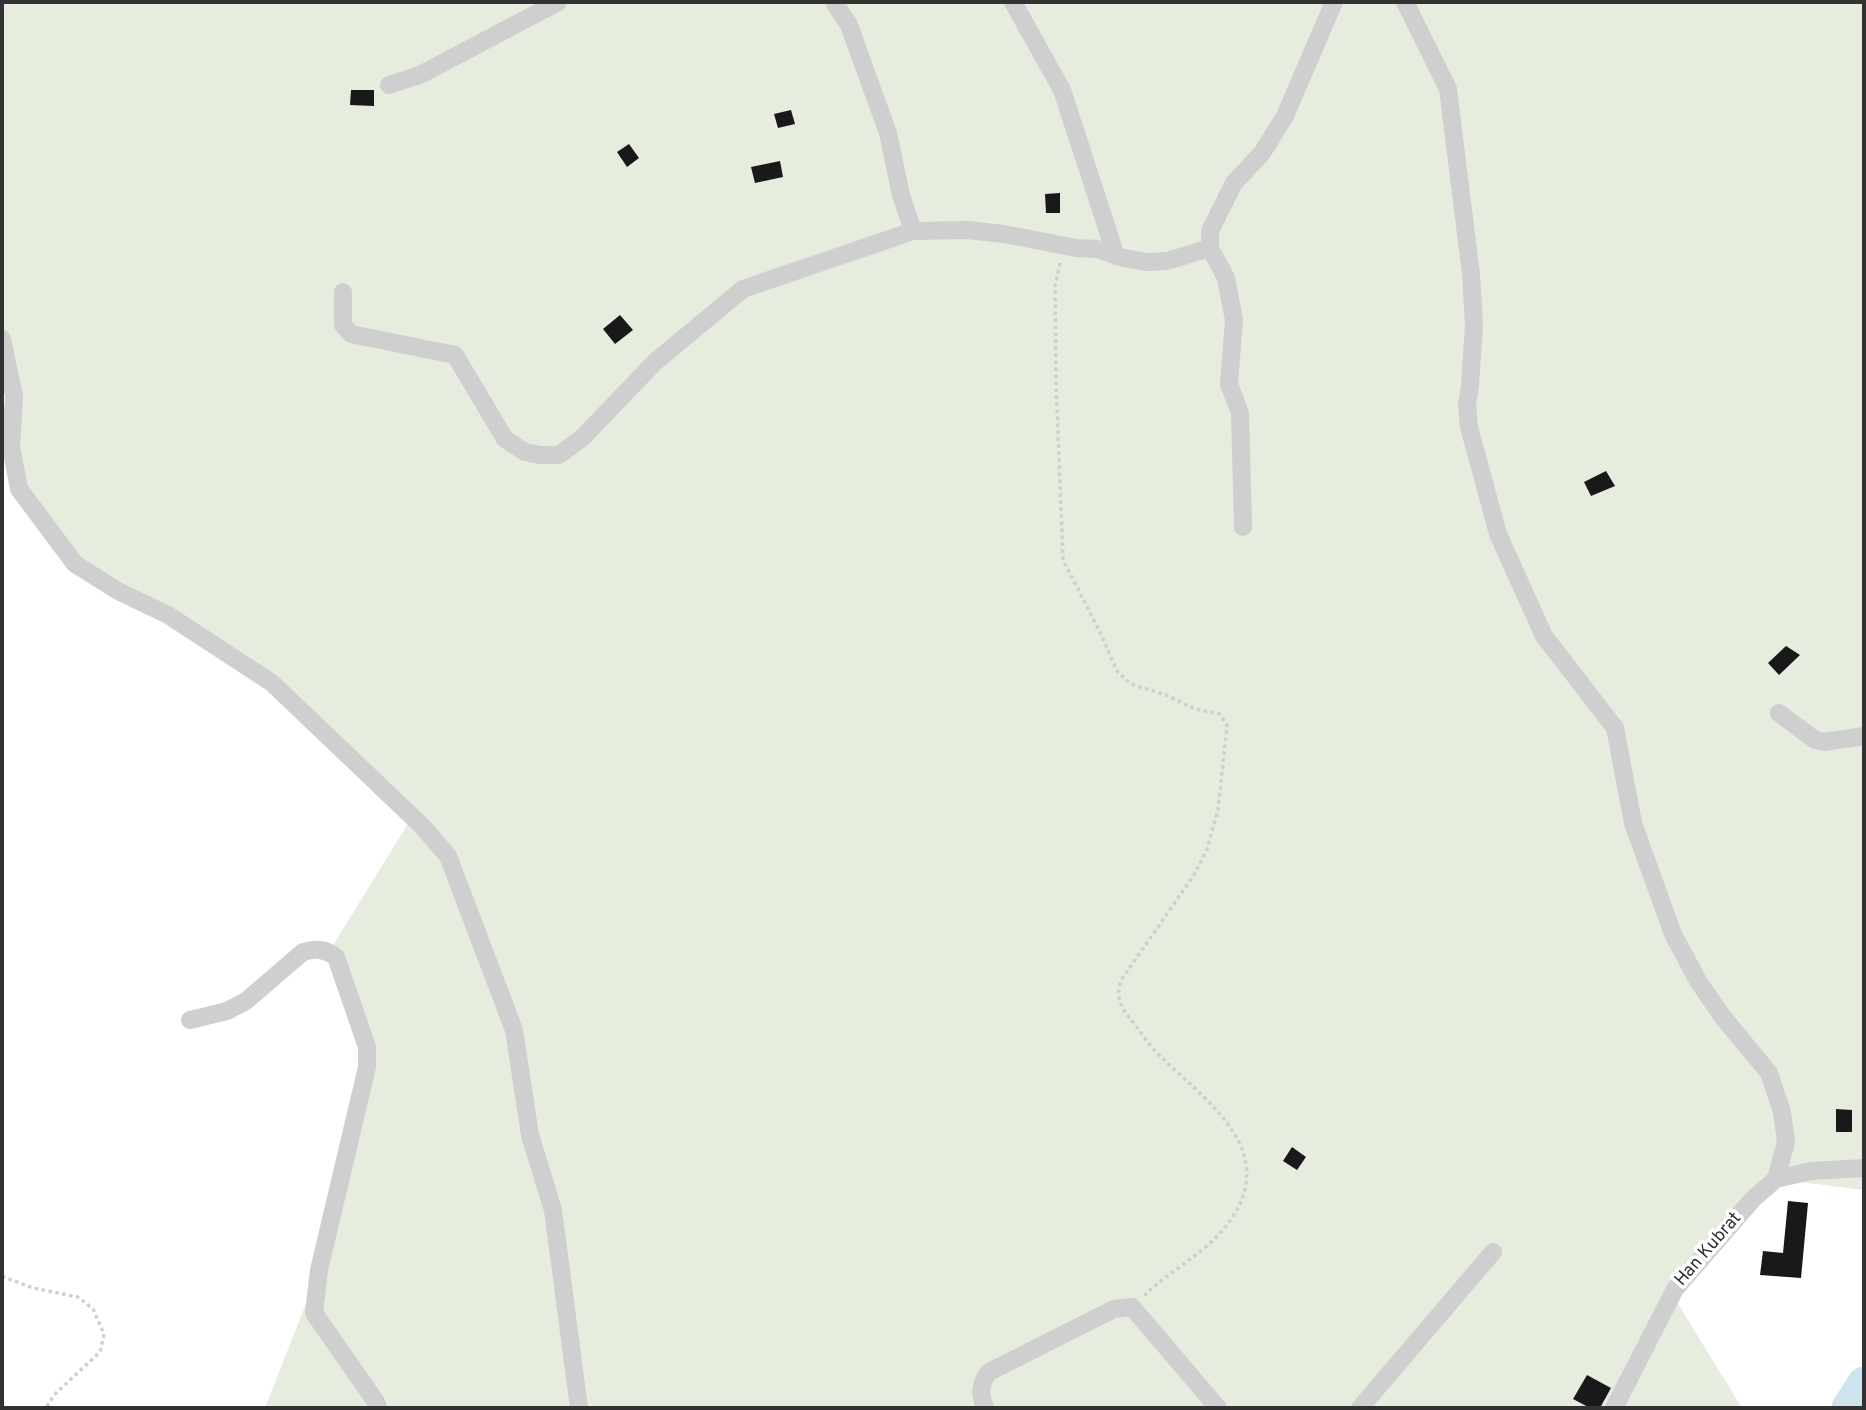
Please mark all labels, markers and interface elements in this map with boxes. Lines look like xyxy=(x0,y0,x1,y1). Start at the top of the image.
street label: Han Kubrat xyxy=(1671,1209,1747,1291)

